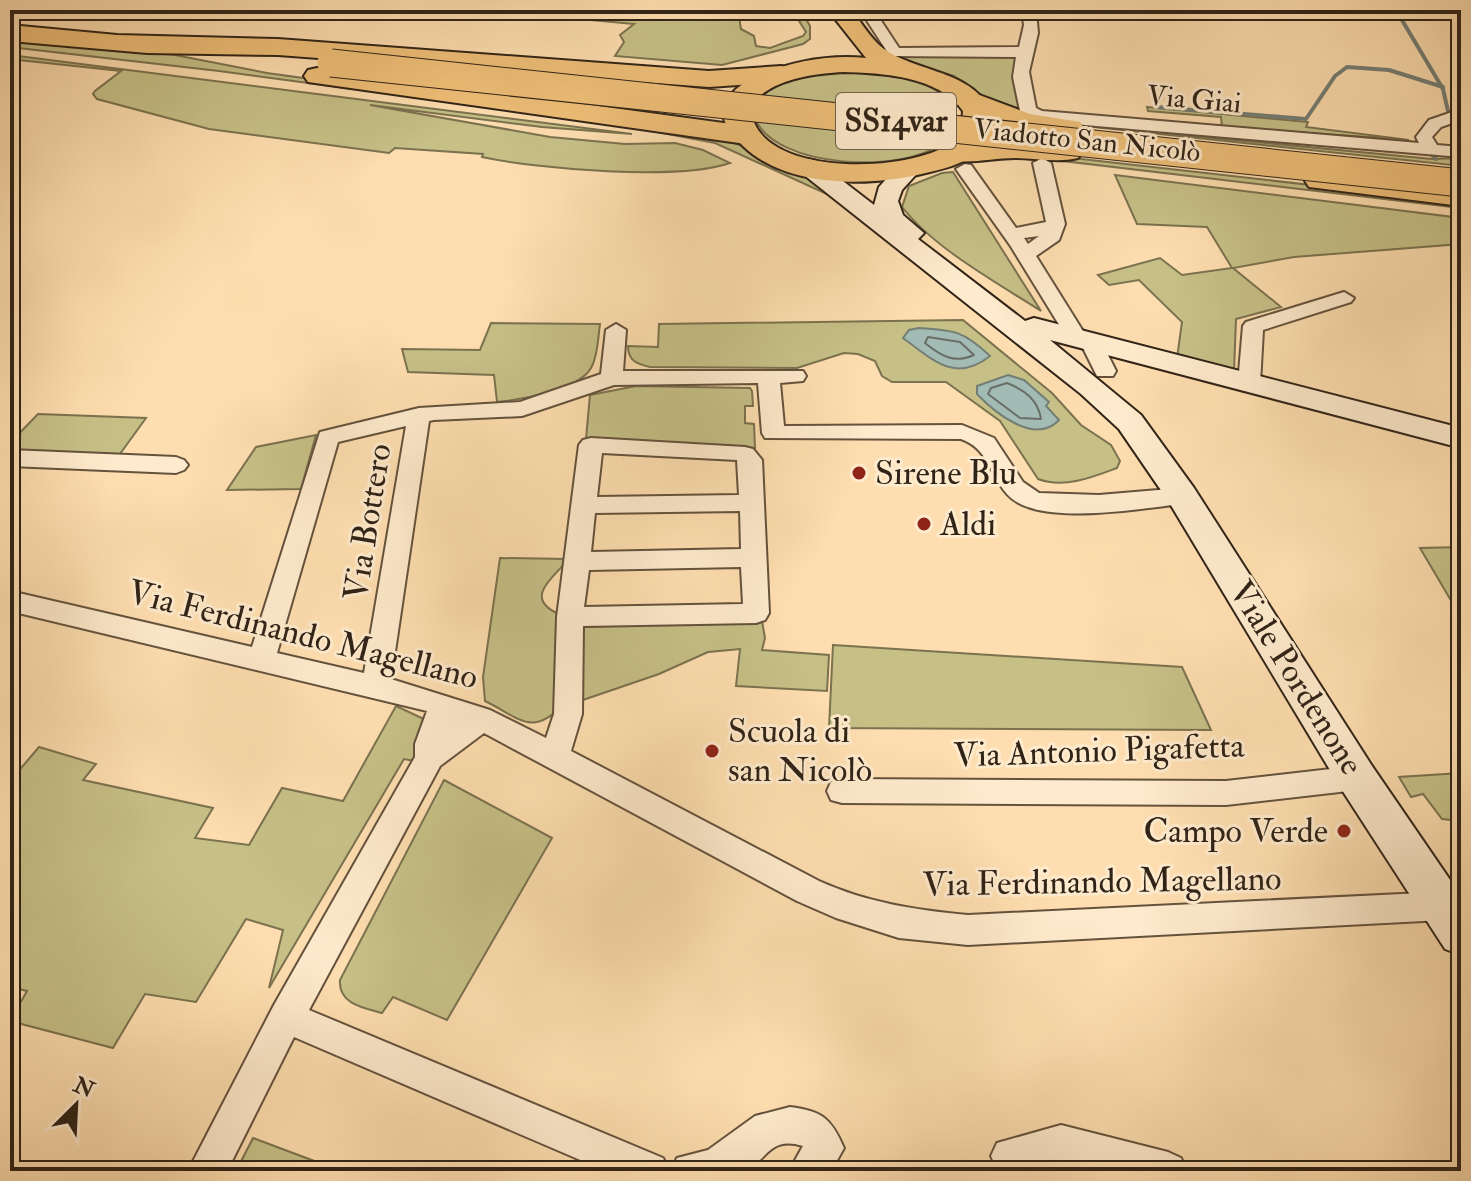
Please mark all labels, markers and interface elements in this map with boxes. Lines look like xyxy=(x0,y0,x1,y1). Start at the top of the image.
street label: Via Giai xyxy=(1145,78,1243,122)
road number: SS14var xyxy=(836,93,956,149)
street label: Viadotto San Nicolò xyxy=(972,112,1202,170)
street label: Via Bottero xyxy=(334,441,402,603)
place label: Sirene Blu xyxy=(875,452,1017,495)
marker: Sirene Blu xyxy=(850,464,868,482)
place label: Aldi xyxy=(939,503,996,546)
marker: Aldi xyxy=(915,515,933,533)
street label: Via Ferdinando Magellano xyxy=(124,571,482,699)
street label: Viale Pordenone xyxy=(1219,573,1373,783)
place label: Scuola di san Nicolò xyxy=(728,710,872,792)
street label: Via Antonio Pigafetta xyxy=(953,724,1246,778)
marker: Scuola di san Nicolò xyxy=(703,742,721,760)
place label: Campo Verde xyxy=(1143,810,1328,853)
marker: Campo Verde xyxy=(1335,822,1353,840)
street label: Via Ferdinando Magellano xyxy=(922,857,1282,907)
north arrow xyxy=(36,1065,116,1145)
text: N xyxy=(68,1070,99,1105)

